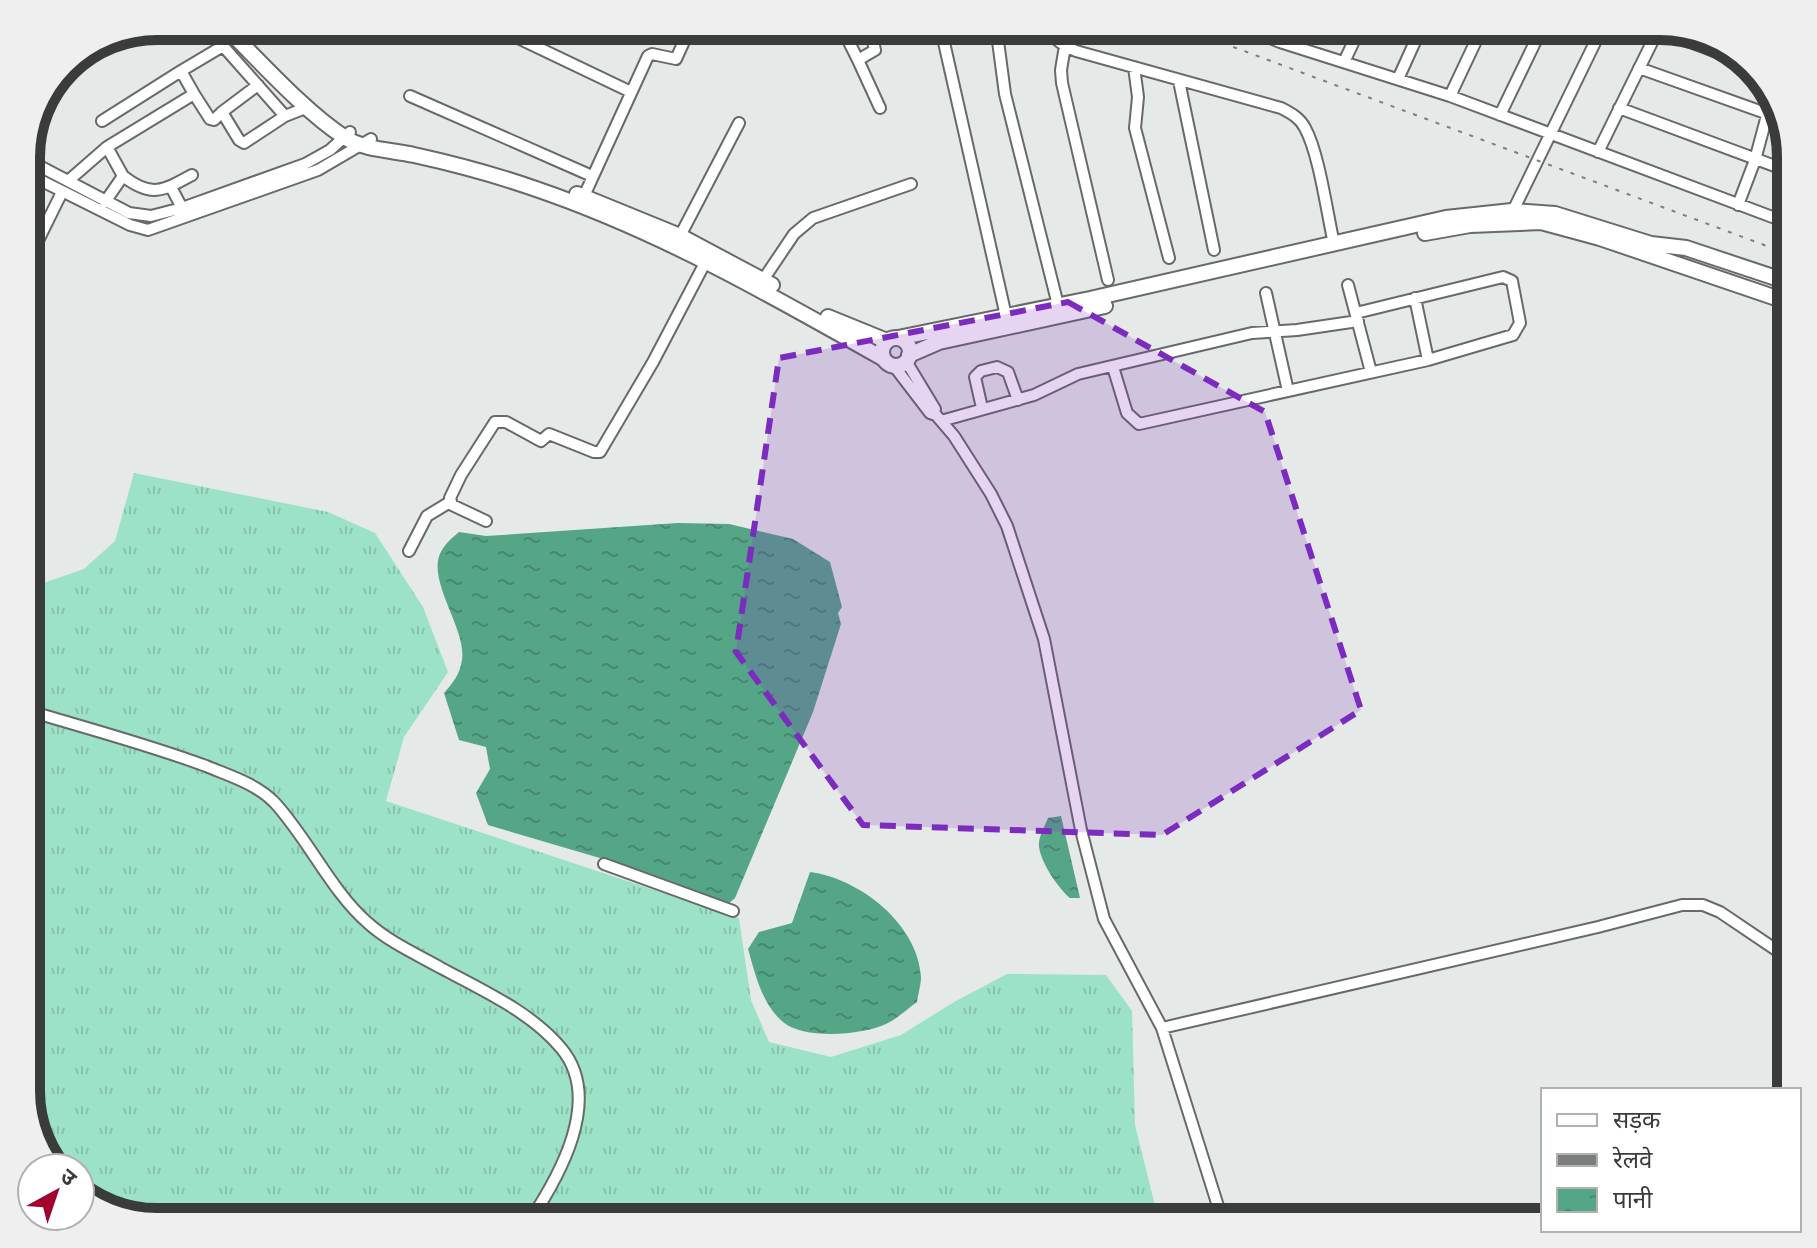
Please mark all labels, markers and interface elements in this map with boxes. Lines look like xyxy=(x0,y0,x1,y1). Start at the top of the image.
legend xyxy=(1541,1088,1801,1232)
text: सड़क xyxy=(1613,1103,1661,1139)
text: रेलवे xyxy=(1612,1143,1653,1179)
north arrow xyxy=(16,1152,96,1232)
text: उ xyxy=(52,1161,84,1195)
text: पानी xyxy=(1613,1183,1653,1219)

